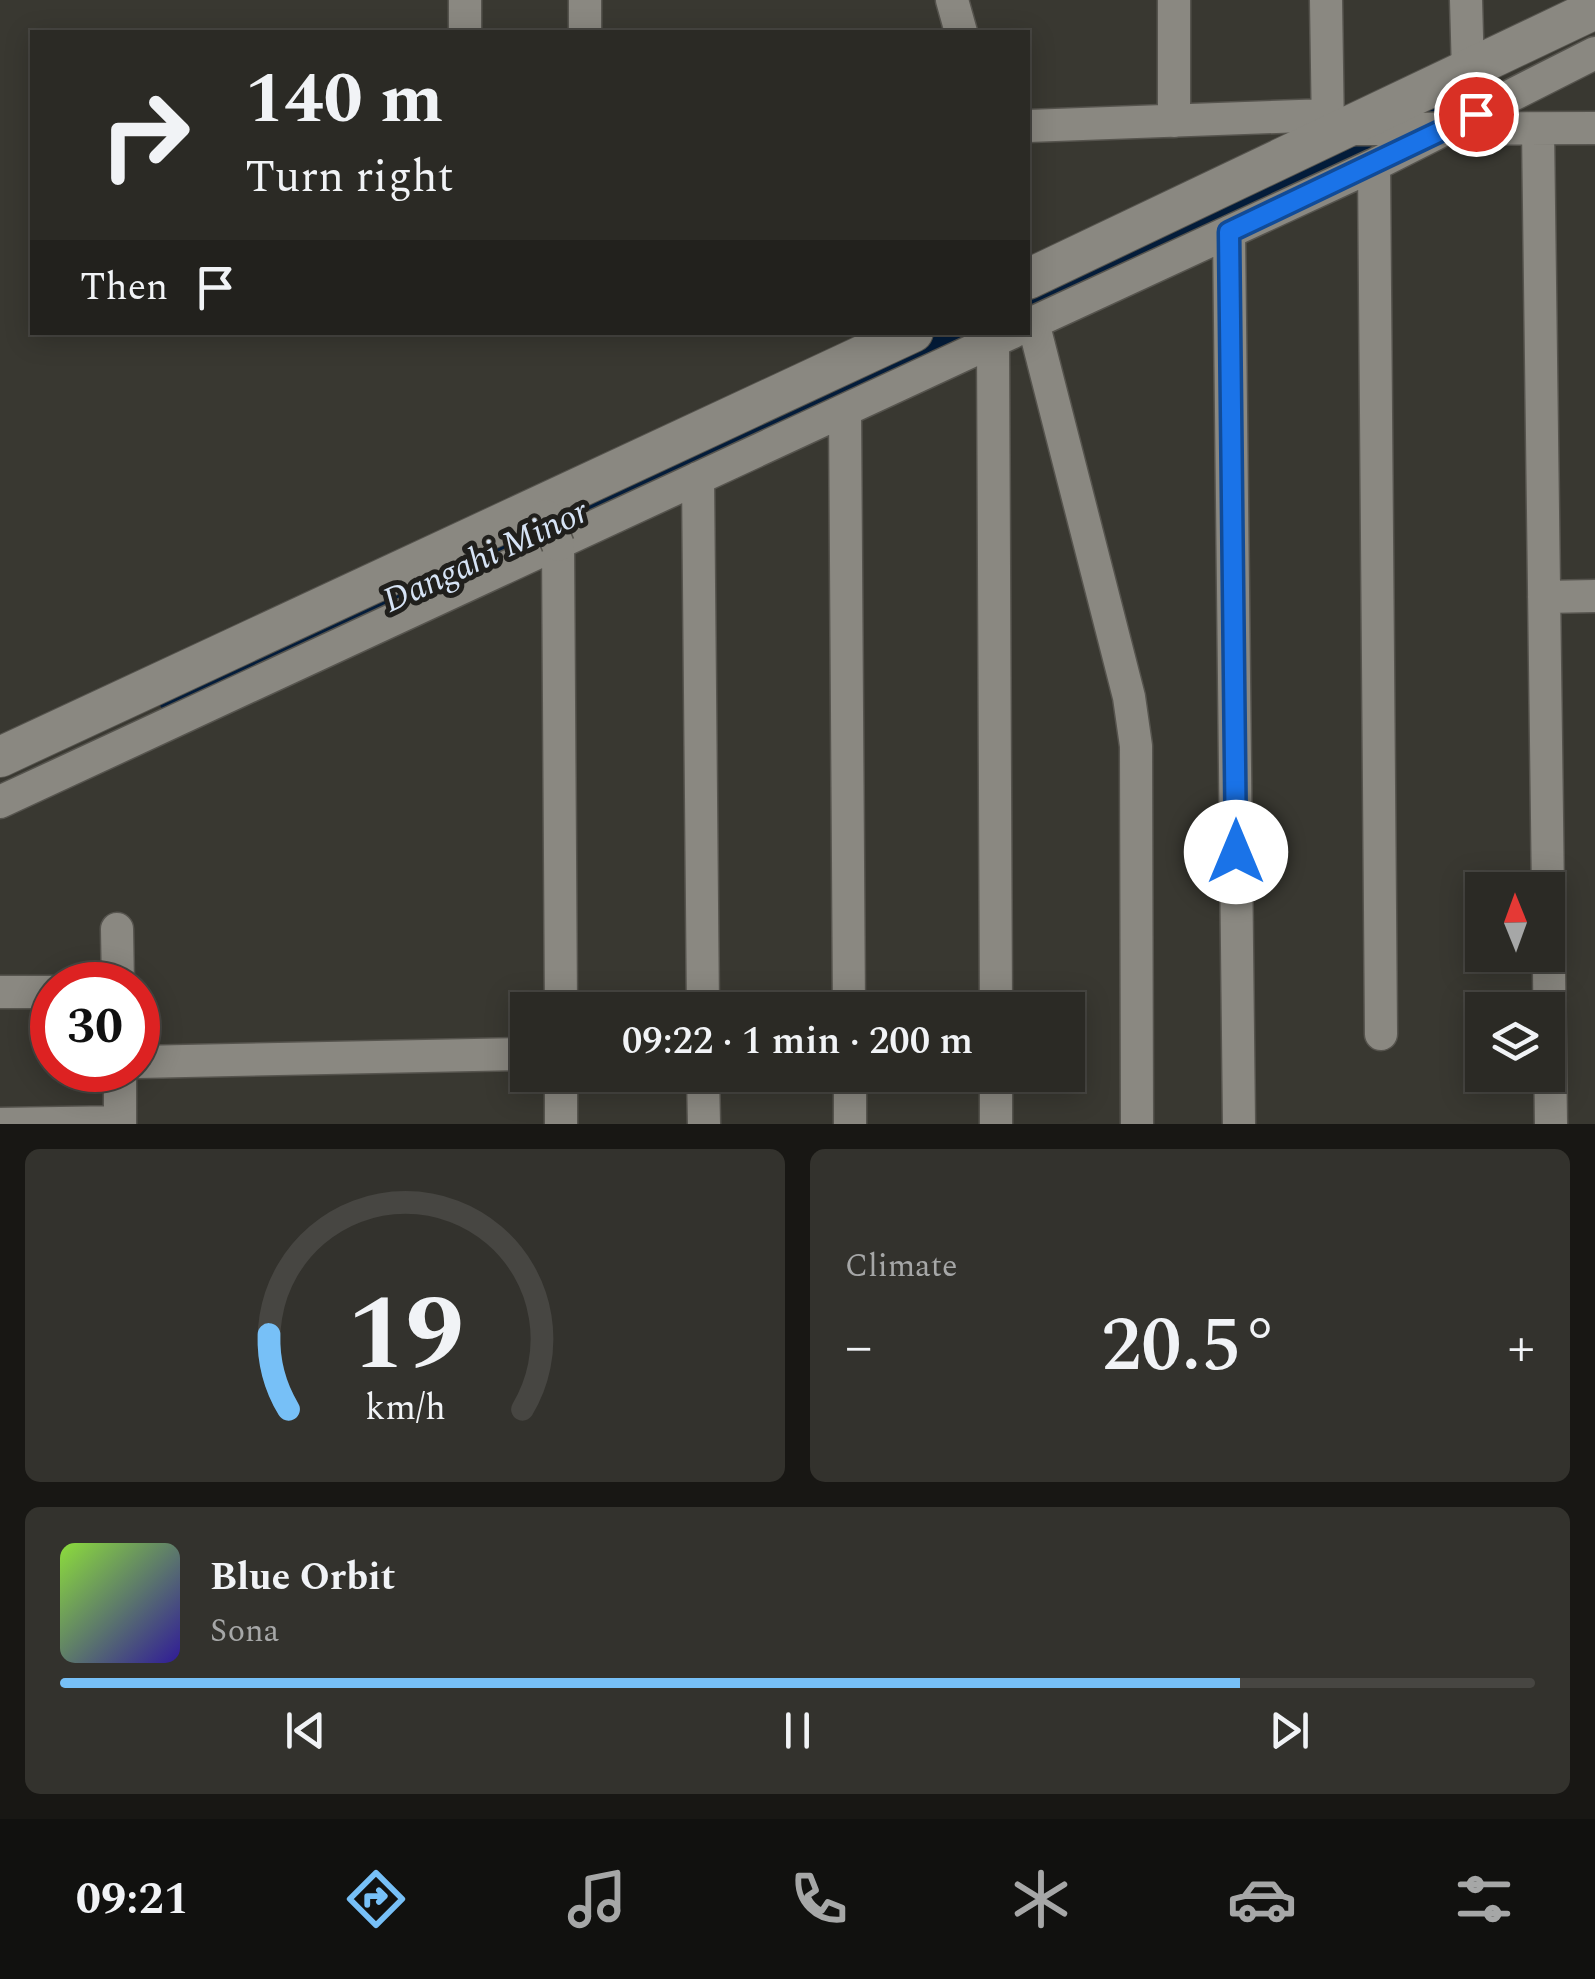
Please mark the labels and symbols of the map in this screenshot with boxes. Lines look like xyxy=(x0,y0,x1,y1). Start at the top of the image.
pin xyxy=(1434,72,1519,157)
water label: Dangahi Minor xyxy=(374,485,598,627)
position arrow xyxy=(1184,800,1288,904)
north arrow xyxy=(1465,872,1565,972)
speed limit sign: 30 xyxy=(30,962,160,1092)

